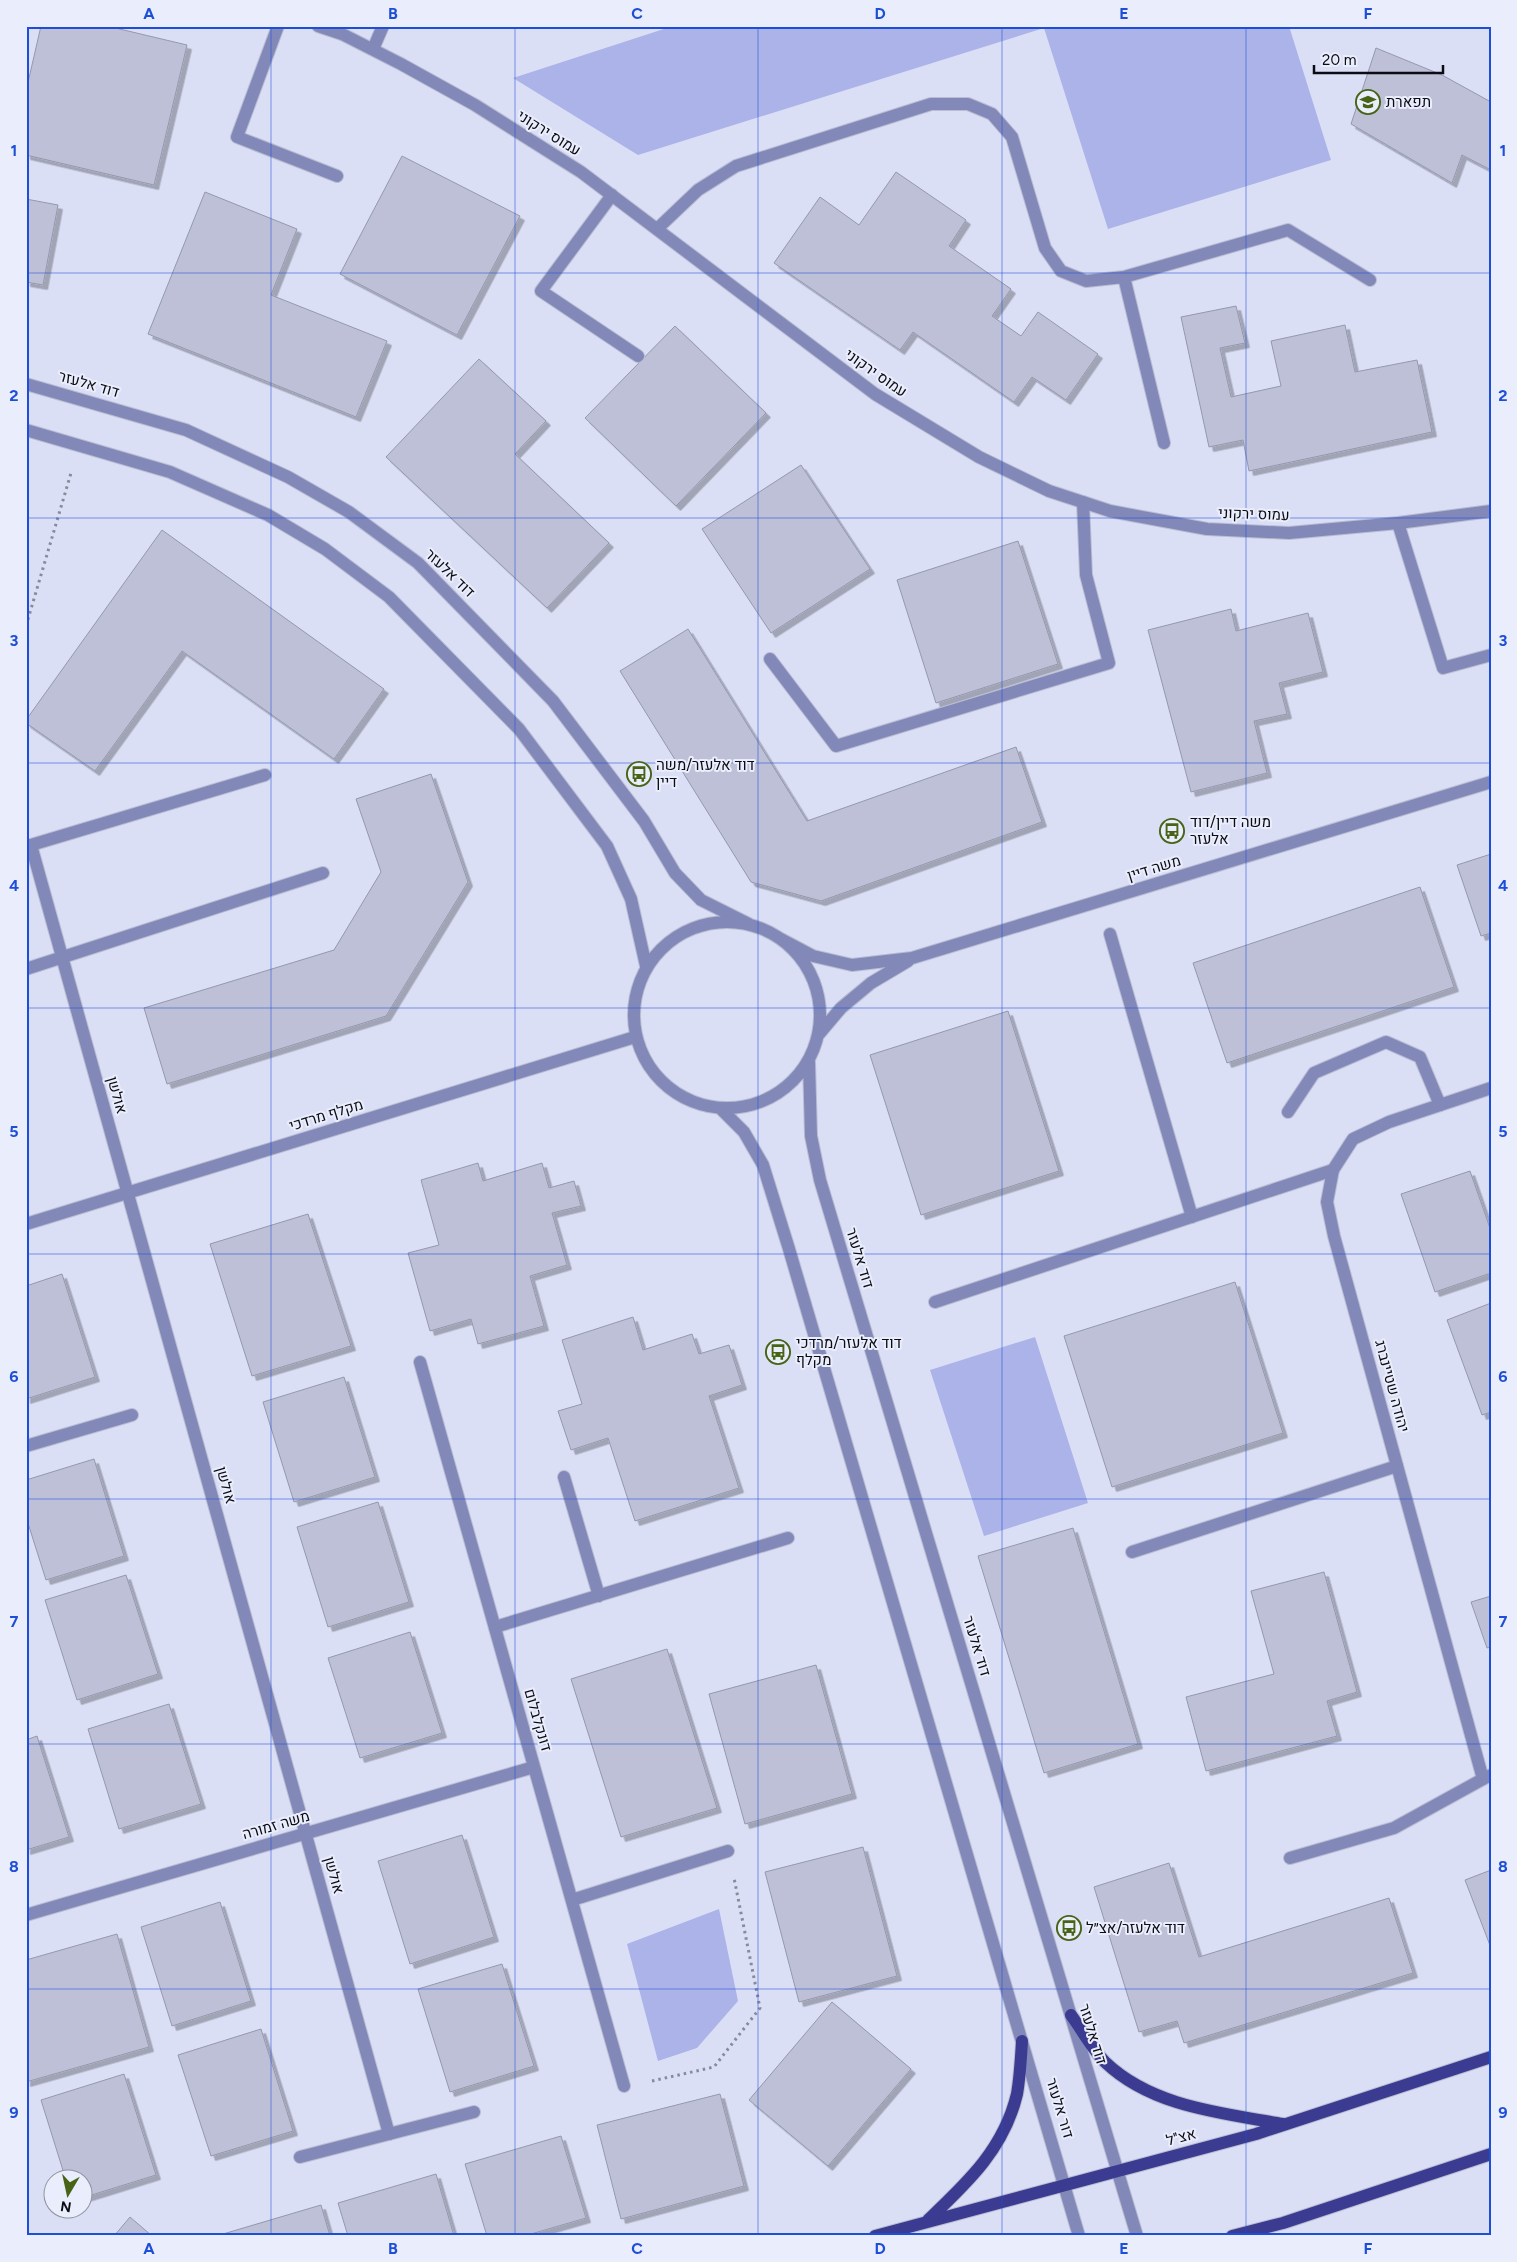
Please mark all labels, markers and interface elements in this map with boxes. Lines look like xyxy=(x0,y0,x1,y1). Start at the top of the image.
text: A xyxy=(143,4,155,23)
text: B xyxy=(388,4,398,23)
text: C xyxy=(631,4,643,23)
text: D xyxy=(874,4,886,23)
text: E xyxy=(1119,4,1129,23)
text: F xyxy=(1364,4,1373,23)
scale bar xyxy=(1314,42,1443,74)
text: 20 m xyxy=(1322,51,1356,69)
school or university icon: תפארת xyxy=(1355,89,1381,115)
place label: תפארת xyxy=(1386,93,1431,111)
street label: עמוס ירקוני xyxy=(514,106,584,160)
text: 1 xyxy=(11,141,17,160)
text: 1 xyxy=(1500,141,1506,160)
street label: עמוס ירקוני xyxy=(842,345,910,401)
street label: דוד אלעזר xyxy=(57,367,122,401)
text: 2 xyxy=(9,386,19,405)
text: 2 xyxy=(1498,386,1508,405)
street label: עמוס ירקוני xyxy=(1218,504,1290,524)
street label: דוד אלעזר xyxy=(421,545,479,601)
text: 3 xyxy=(10,631,19,650)
text: 3 xyxy=(1499,631,1508,650)
place label: דוד אלעזר/משה דיין xyxy=(656,756,755,791)
bus stop icon: דוד אלעזר/משה דיין xyxy=(626,761,652,787)
place label: משה דיין/דוד אלעזר xyxy=(1190,813,1271,848)
bus stop icon: משה דיין/דוד אלעזר xyxy=(1159,818,1185,844)
street label: משה דיין xyxy=(1125,851,1183,885)
text: 4 xyxy=(9,876,19,895)
text: 4 xyxy=(1498,876,1508,895)
street label: אולשן xyxy=(103,1074,131,1116)
street label: מקלף מרדכי xyxy=(287,1095,365,1135)
text: 5 xyxy=(9,1122,19,1141)
text: 5 xyxy=(1498,1122,1508,1141)
street label: דוד אלעזר xyxy=(842,1226,878,1291)
place label: דוד אלעזר/מרדכי מקלף xyxy=(796,1334,902,1369)
street label: יהודה שטיינברג xyxy=(1371,1338,1413,1434)
bus stop icon: דוד אלעזר/מרדכי מקלף xyxy=(765,1339,791,1365)
text: 6 xyxy=(9,1367,19,1386)
text: 6 xyxy=(1498,1367,1508,1386)
street label: אולשן xyxy=(212,1464,240,1506)
text: 7 xyxy=(10,1612,19,1631)
text: 7 xyxy=(1499,1612,1508,1631)
street label: דוד אלעזר xyxy=(959,1614,995,1679)
street label: דונקלבלום xyxy=(520,1687,556,1754)
street label: משה זמורה xyxy=(240,1807,312,1843)
street label: אולשן xyxy=(320,1854,348,1896)
text: 8 xyxy=(9,1857,19,1876)
text: 8 xyxy=(1498,1857,1508,1876)
bus stop icon: דוד אלעזר/אצ״ל xyxy=(1056,1915,1082,1941)
place label: דוד אלעזר/אצ״ל xyxy=(1086,1919,1185,1937)
street label: דוד אלעזר xyxy=(1075,2002,1111,2067)
street label: דור אלעזר xyxy=(1042,2076,1078,2140)
text: 9 xyxy=(9,2103,19,2122)
text: 9 xyxy=(1498,2103,1508,2122)
street label: אצ"ל xyxy=(1164,2124,1198,2150)
north arrow xyxy=(42,2170,92,2220)
text: N xyxy=(59,2197,73,2216)
text: A xyxy=(143,2239,155,2258)
text: B xyxy=(388,2239,398,2258)
text: C xyxy=(631,2239,643,2258)
text: D xyxy=(874,2239,886,2258)
text: E xyxy=(1119,2239,1129,2258)
text: F xyxy=(1364,2239,1373,2258)

